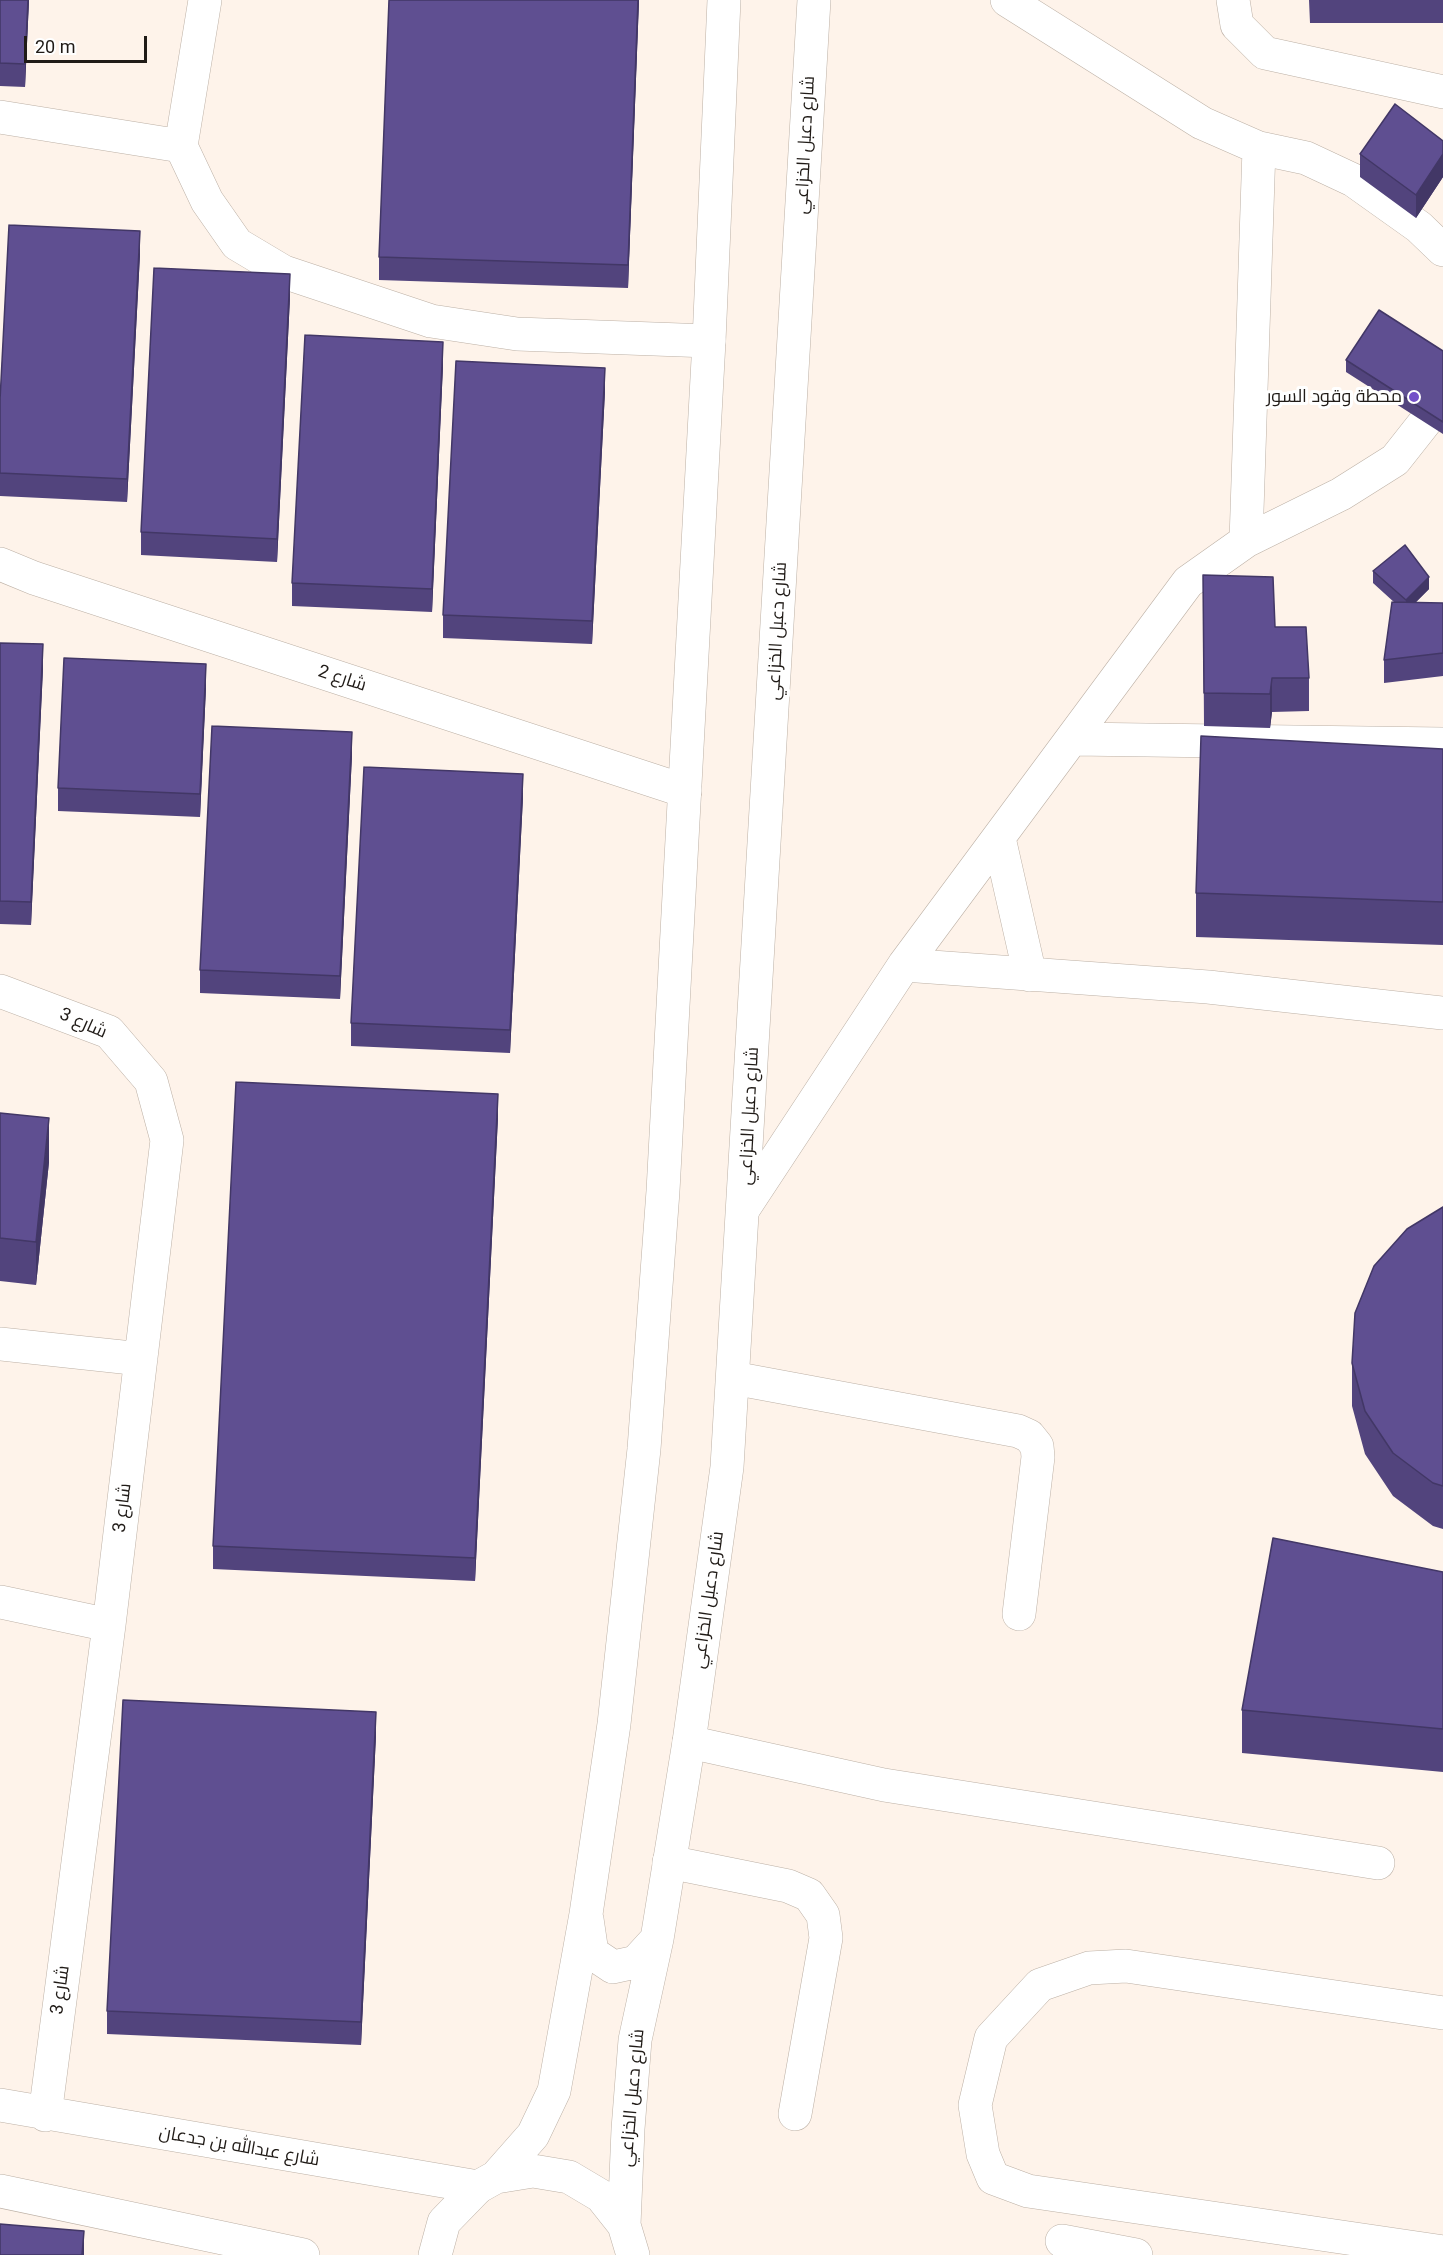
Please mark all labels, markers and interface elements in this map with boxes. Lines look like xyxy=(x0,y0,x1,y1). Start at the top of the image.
scale bar xyxy=(27,24,150,62)
text: 20 m xyxy=(35,36,75,57)
street label: شارع دعبل الخزاعي xyxy=(792,75,820,215)
place label: محطة وقود السور xyxy=(1267,386,1402,408)
marker: محطة وقود السور xyxy=(1407,390,1421,404)
street label: شارع دعبل الخزاعي xyxy=(764,561,792,701)
street label: شارع 2 xyxy=(315,661,369,697)
street label: شارع 3 xyxy=(56,1004,110,1044)
street label: شارع دعبل الخزاعي xyxy=(736,1046,764,1186)
street label: شارع 3 xyxy=(109,1482,137,1534)
street label: شارع دعبل الخزاعي xyxy=(689,1530,729,1670)
street label: شارع 3 xyxy=(47,1964,75,2016)
street label: شارع دعبل الخزاعي xyxy=(616,2028,650,2168)
street label: شارع عبدالله بن جدعان xyxy=(157,2122,321,2172)

